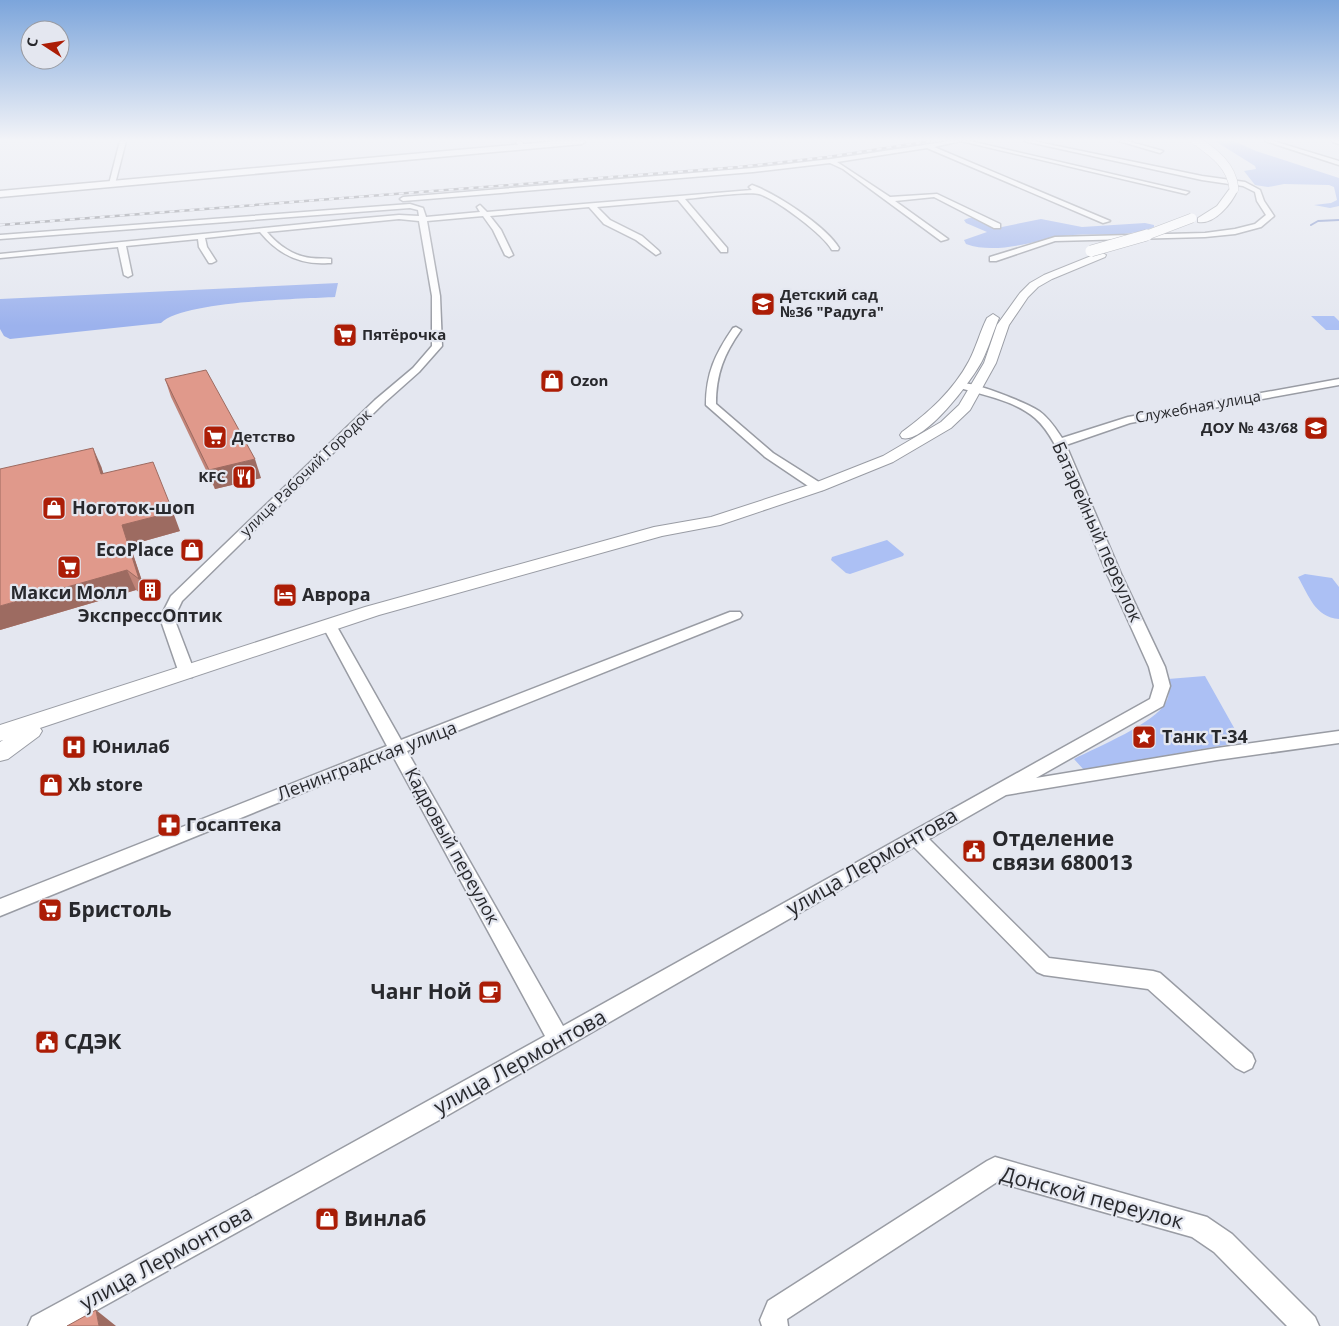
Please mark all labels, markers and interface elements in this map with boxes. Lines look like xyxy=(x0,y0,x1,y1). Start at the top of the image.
north arrow xyxy=(20,20,70,70)
text: С xyxy=(22,36,42,49)
place label: Детский сад №36 "Радуга" xyxy=(780,284,884,321)
school or university icon: Детский сад №36 "Радуга" xyxy=(750,291,776,317)
supermarket icon: Пятёрочка xyxy=(332,322,358,348)
place label: Пятёрочка xyxy=(362,324,446,344)
shop icon: Ozon xyxy=(539,368,565,394)
place label: Ozon xyxy=(570,370,608,390)
street label: Служебная улица xyxy=(1133,385,1262,427)
street label: улица Рабочий Городок xyxy=(235,404,375,540)
school or university icon: ДОУ № 43/68 xyxy=(1303,415,1329,441)
place label: ДОУ № 43/68 xyxy=(1201,417,1298,437)
supermarket icon: Детство xyxy=(202,424,228,450)
place label: Детство xyxy=(232,426,295,446)
street label: Батарейный переулок xyxy=(1047,438,1149,626)
restaurant icon: KFC xyxy=(231,464,257,490)
place label: KFC xyxy=(198,466,226,486)
shop icon: Ноготок-шоп xyxy=(41,495,67,521)
place label: Ноготок-шоп xyxy=(72,495,195,519)
place label: EcoPlace xyxy=(96,537,174,561)
shop icon: EcoPlace xyxy=(179,537,205,563)
supermarket icon: Макси Молл xyxy=(56,554,82,580)
building icon: ЭкспрессОптик xyxy=(137,577,163,603)
place label: Макси Молл xyxy=(10,580,128,604)
hotel icon: Аврора xyxy=(272,582,298,608)
place label: Аврора xyxy=(302,582,371,606)
place label: ЭкспрессОптик xyxy=(78,603,223,627)
street label: Ленинградская улица xyxy=(273,715,460,805)
place icon: Танк Т-34 xyxy=(1131,724,1157,750)
place label: Танк Т-34 xyxy=(1162,724,1248,748)
hospital icon: Юнилаб xyxy=(61,734,87,760)
place label: Юнилаб xyxy=(92,734,170,758)
street label: Кадровый переулок xyxy=(400,763,506,929)
shop icon: Xb store xyxy=(38,772,64,798)
place label: Xb store xyxy=(68,772,143,796)
street label: улица Лермонтова xyxy=(781,801,962,922)
pharmacy icon: Госаптека xyxy=(156,812,182,838)
place label: Госаптека xyxy=(186,812,282,836)
place label: Отделение связи 680013 xyxy=(992,824,1133,876)
public building icon: Отделение связи 680013 xyxy=(961,838,987,864)
place label: Бристоль xyxy=(68,895,172,923)
supermarket icon: Бристоль xyxy=(37,897,63,923)
place label: Чанг Ной xyxy=(370,977,472,1005)
cafe icon: Чанг Ной xyxy=(477,979,503,1005)
street label: улица Лермонтова xyxy=(428,1002,611,1120)
place label: СДЭК xyxy=(64,1027,122,1055)
public building icon: СДЭК xyxy=(34,1029,60,1055)
street label: Донской переулок xyxy=(998,1159,1187,1235)
street label: улица Лермонтова xyxy=(74,1198,257,1316)
place label: Винлаб xyxy=(344,1204,426,1232)
shop icon: Винлаб xyxy=(314,1206,340,1232)

